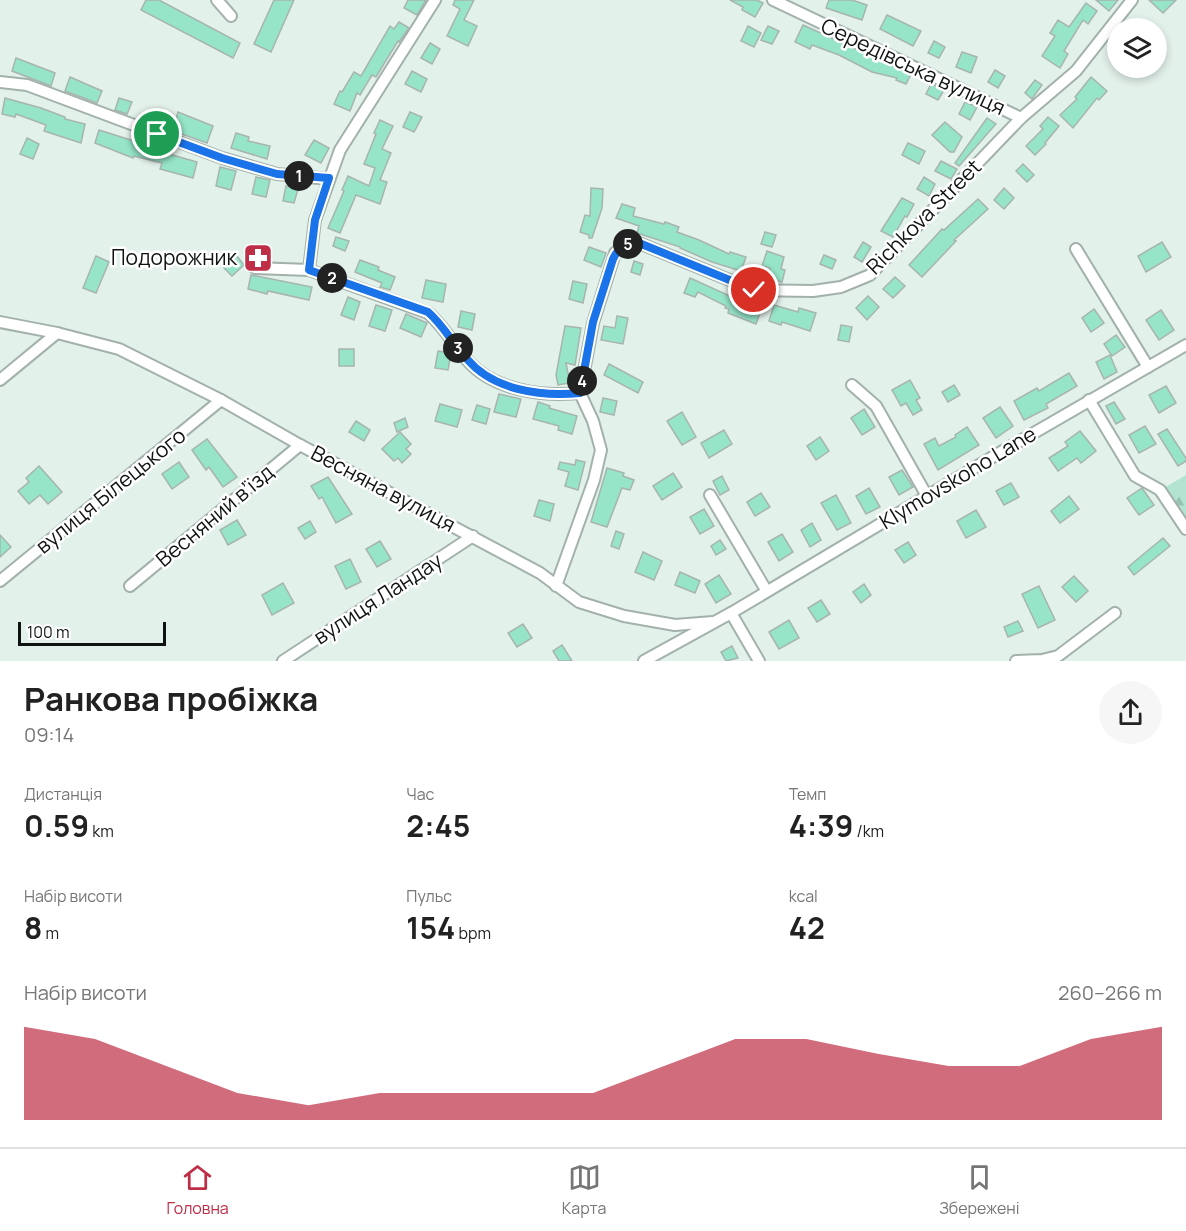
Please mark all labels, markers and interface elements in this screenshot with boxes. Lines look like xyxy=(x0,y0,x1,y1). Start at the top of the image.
street label: Середівська вулиця xyxy=(817,11,1010,121)
map controls xyxy=(1107,18,1167,78)
button: layers xyxy=(1107,18,1167,78)
pin xyxy=(131,108,182,159)
icon: arrive xyxy=(140,117,173,150)
street label: Richkova Street xyxy=(860,153,987,280)
pin: 1 xyxy=(284,161,314,191)
text: 1 xyxy=(295,165,303,187)
pin: 5 xyxy=(613,229,643,259)
text: 5 xyxy=(623,233,633,255)
pharmacy icon: Подорожник xyxy=(242,242,274,274)
place label: Подорожник xyxy=(111,243,238,271)
pin: 2 xyxy=(317,263,347,293)
pin xyxy=(728,264,779,315)
text: 2 xyxy=(327,267,337,289)
icon: check xyxy=(737,273,770,306)
pin: 3 xyxy=(443,333,473,363)
text: 3 xyxy=(453,337,463,359)
pin: 4 xyxy=(567,366,597,396)
text: 4 xyxy=(577,370,587,392)
street label: Klymovskoho Lane xyxy=(874,419,1041,535)
street label: вулиця Білецького xyxy=(29,421,191,559)
street label: Весняна вулиця xyxy=(306,438,460,538)
street label: Весняний вʼїзд xyxy=(150,458,279,573)
street label: вулиця Ландау xyxy=(308,546,447,650)
scale bar xyxy=(18,619,166,646)
text: 100 m xyxy=(27,621,70,643)
text: Ранкова пробіжка xyxy=(24,676,318,721)
button: share xyxy=(1099,681,1162,744)
text: 09:14 xyxy=(24,721,74,748)
text: Дистанція xyxy=(24,783,102,805)
text: Час xyxy=(406,783,434,805)
text: Темп xyxy=(789,783,826,805)
text: 0.59 xyxy=(24,805,89,846)
text: 2:45 xyxy=(406,805,470,846)
text: 4:39 xyxy=(789,805,853,846)
text: km xyxy=(89,820,114,842)
text: /km xyxy=(853,820,884,842)
text: Набір висоти xyxy=(24,885,122,907)
text: Пульс xyxy=(406,885,452,907)
text: kcal xyxy=(789,885,818,907)
text: 8 xyxy=(24,907,42,948)
text: 154 xyxy=(406,907,455,948)
text: 42 xyxy=(789,907,825,948)
text: m xyxy=(42,922,59,944)
text: bpm xyxy=(455,922,491,944)
text: Набір висоти xyxy=(24,979,147,1006)
text: 260–266 m xyxy=(1058,979,1162,1006)
tab: Головна xyxy=(167,1161,229,1219)
tab: Карта xyxy=(562,1161,606,1219)
tab: Збережені xyxy=(939,1161,1019,1219)

